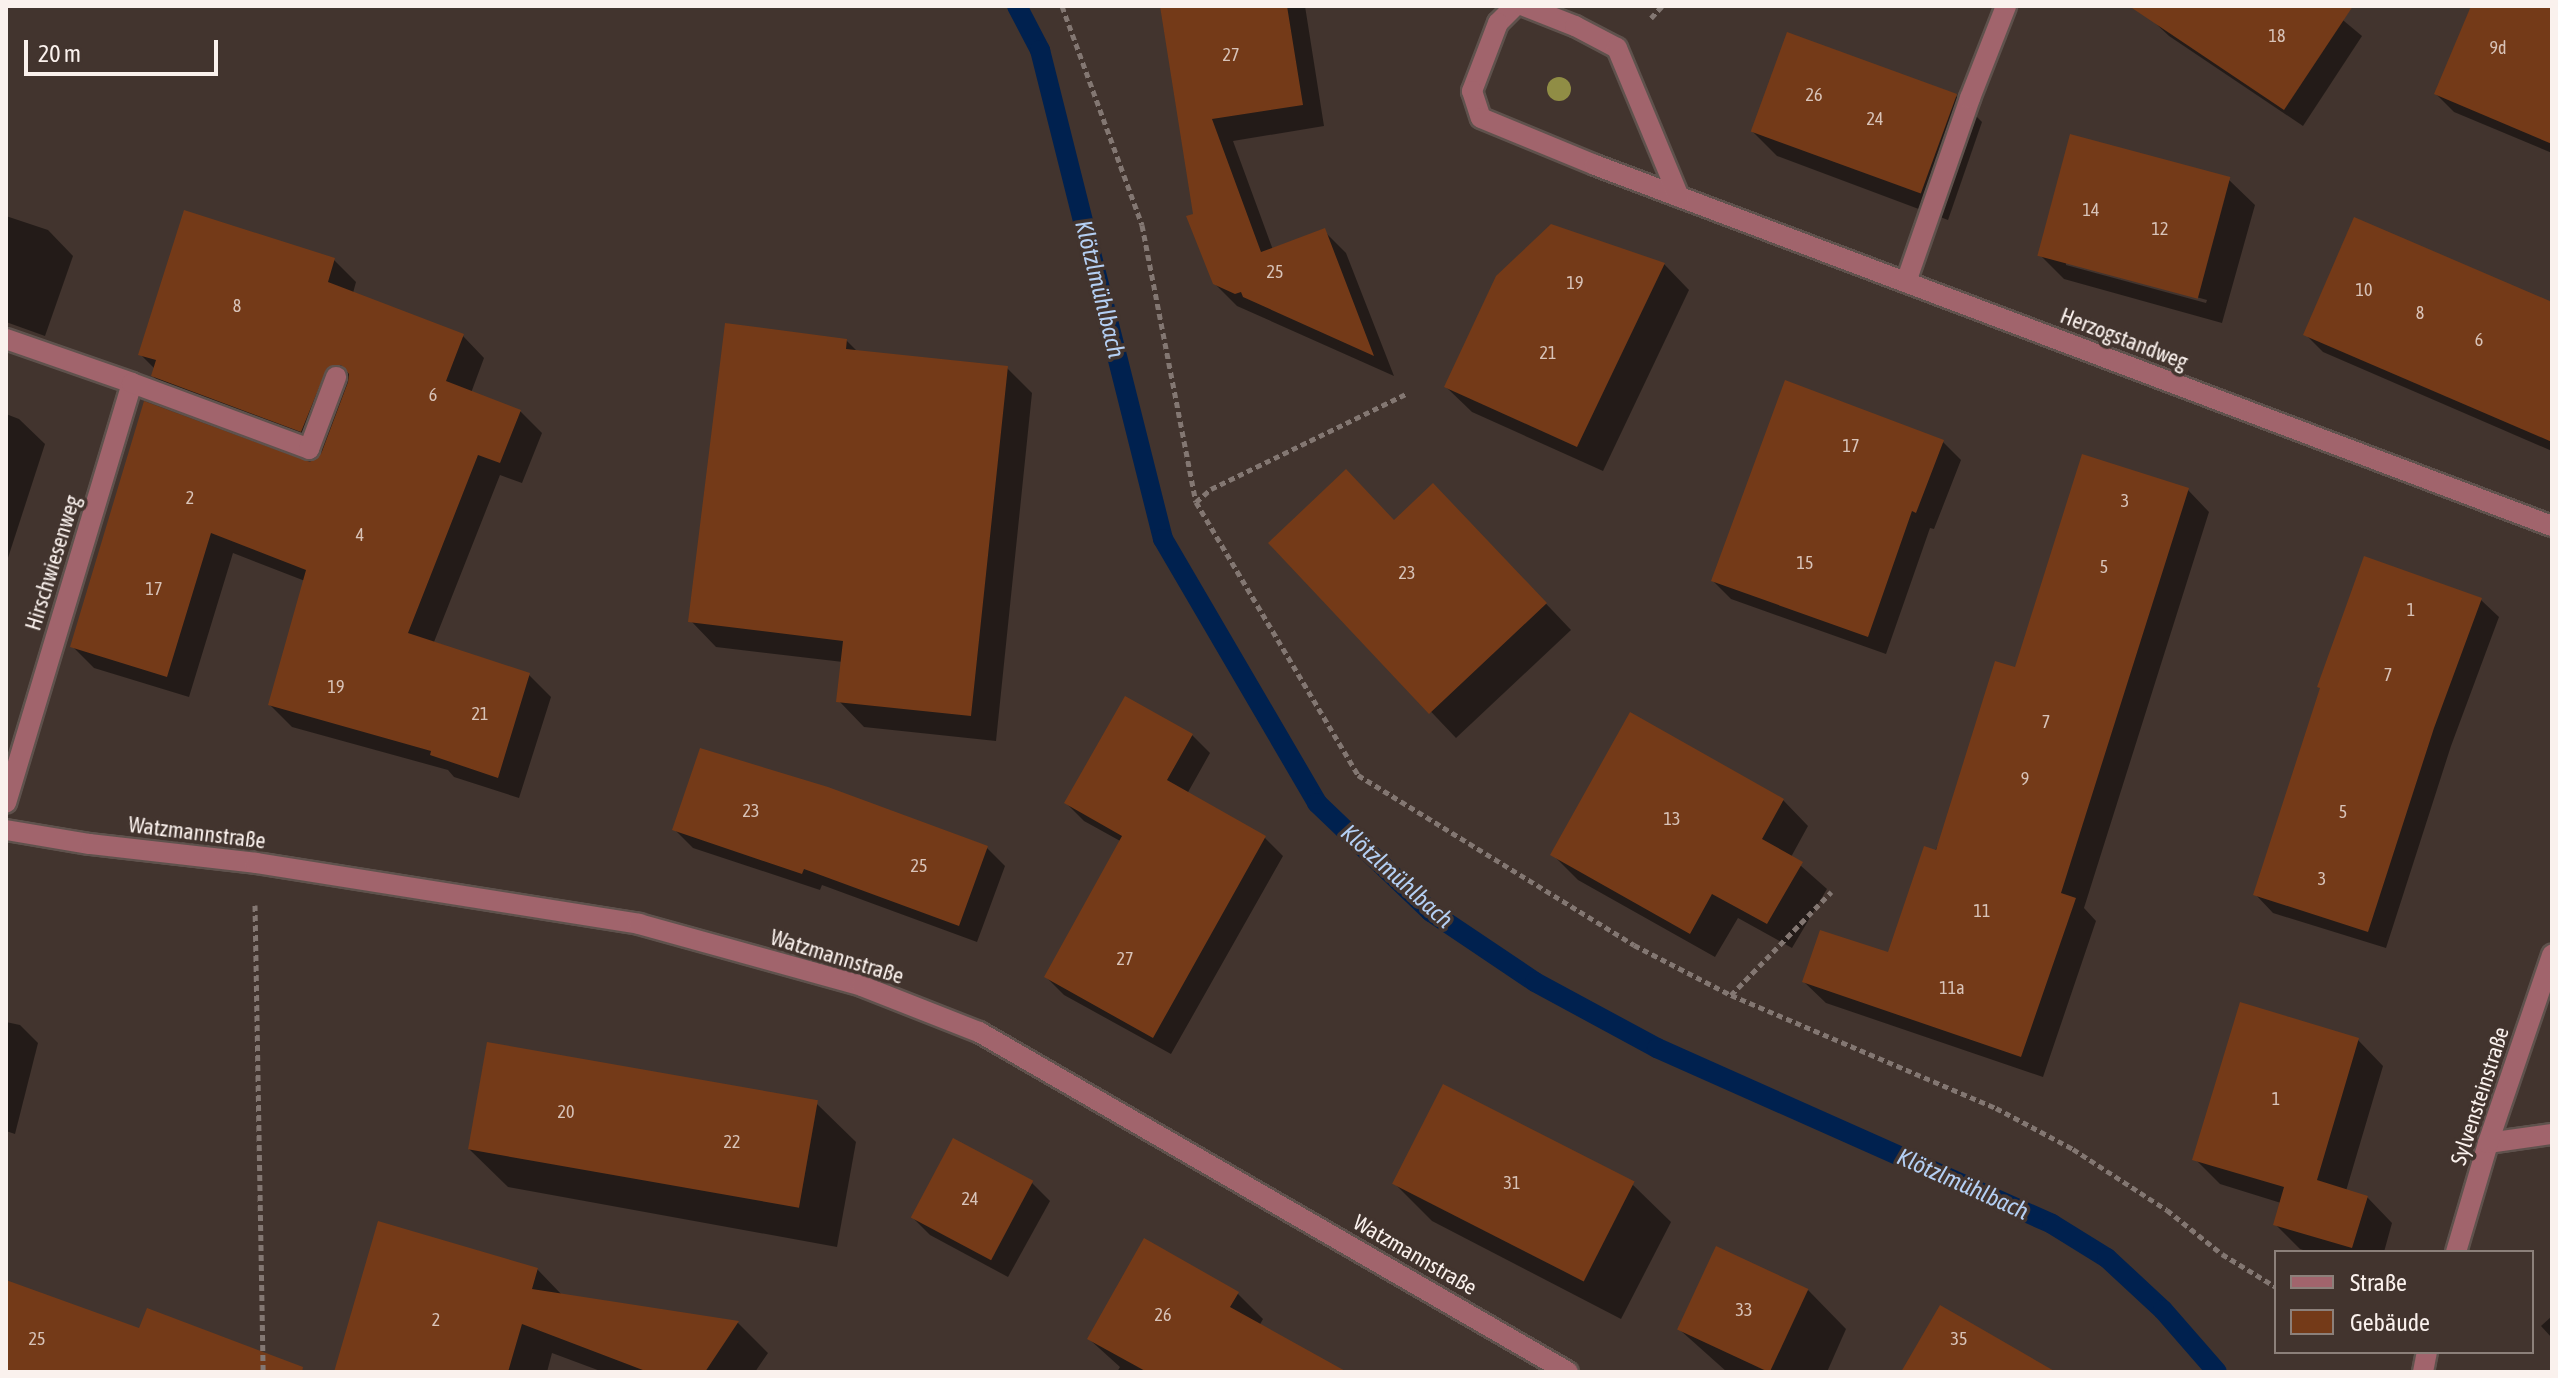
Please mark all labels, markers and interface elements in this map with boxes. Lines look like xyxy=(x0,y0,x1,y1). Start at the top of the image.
scale bar xyxy=(28,24,222,74)
house number: 18 xyxy=(2269,25,2285,47)
house number: 9d xyxy=(2490,37,2506,59)
text: 20 m xyxy=(38,40,81,67)
house number: 27 xyxy=(1223,44,1239,66)
house number: 26 xyxy=(1806,84,1822,106)
house number: 24 xyxy=(1867,108,1883,130)
house number: 14 xyxy=(2083,199,2099,221)
water label: Klötzlmühlbach xyxy=(1069,217,1131,361)
house number: 12 xyxy=(2152,218,2168,240)
house number: 25 xyxy=(1267,261,1283,283)
house number: 19 xyxy=(1567,272,1583,294)
house number: 10 xyxy=(2356,279,2372,301)
house number: 8 xyxy=(233,295,241,317)
house number: 8 xyxy=(2416,302,2424,324)
street label: Herzogstandweg xyxy=(2056,303,2192,375)
house number: 6 xyxy=(2475,329,2483,351)
house number: 21 xyxy=(1540,342,1556,364)
house number: 6 xyxy=(429,384,437,406)
house number: 17 xyxy=(1843,435,1859,457)
house number: 2 xyxy=(186,487,194,509)
house number: 3 xyxy=(2121,490,2129,512)
street label: Hirschwiesenweg xyxy=(20,492,86,634)
house number: 4 xyxy=(356,524,364,546)
house number: 15 xyxy=(1797,552,1813,574)
house number: 5 xyxy=(2100,556,2108,578)
house number: 23 xyxy=(1399,562,1415,584)
house number: 17 xyxy=(146,578,162,600)
house number: 1 xyxy=(2407,599,2415,621)
house number: 7 xyxy=(2384,664,2392,686)
house number: 19 xyxy=(328,676,344,698)
house number: 21 xyxy=(472,703,488,725)
house number: 7 xyxy=(2042,711,2050,733)
house number: 9 xyxy=(2021,768,2029,790)
house number: 23 xyxy=(743,800,759,822)
house number: 5 xyxy=(2339,801,2347,823)
house number: 13 xyxy=(1664,808,1680,830)
street label: Watzmannstraße xyxy=(127,811,267,855)
water label: Klötzlmühlbach xyxy=(1335,818,1459,934)
house number: 25 xyxy=(911,855,927,877)
house number: 3 xyxy=(2318,868,2326,890)
house number: 11 xyxy=(1974,900,1990,922)
street label: Watzmannstraße xyxy=(767,924,907,990)
house number: 27 xyxy=(1117,948,1133,970)
house number: 11a xyxy=(1939,977,1965,999)
street label: Sylvensteinstraße xyxy=(2445,1024,2515,1168)
house number: 1 xyxy=(2272,1088,2280,1110)
house number: 20 xyxy=(558,1101,574,1123)
house number: 22 xyxy=(724,1131,740,1153)
water label: Klötzlmühlbach xyxy=(1893,1142,2033,1226)
house number: 31 xyxy=(1504,1172,1520,1194)
house number: 24 xyxy=(962,1188,978,1210)
street label: Watzmannstraße xyxy=(1349,1209,1481,1301)
legend xyxy=(2274,1250,2534,1354)
text: Straße xyxy=(2350,1269,2407,1296)
house number: 33 xyxy=(1736,1299,1752,1321)
house number: 26 xyxy=(1155,1304,1171,1326)
house number: 2 xyxy=(432,1309,440,1331)
text: Gebäude xyxy=(2350,1309,2430,1336)
house number: 25 xyxy=(29,1328,45,1350)
house number: 35 xyxy=(1951,1328,1967,1350)

